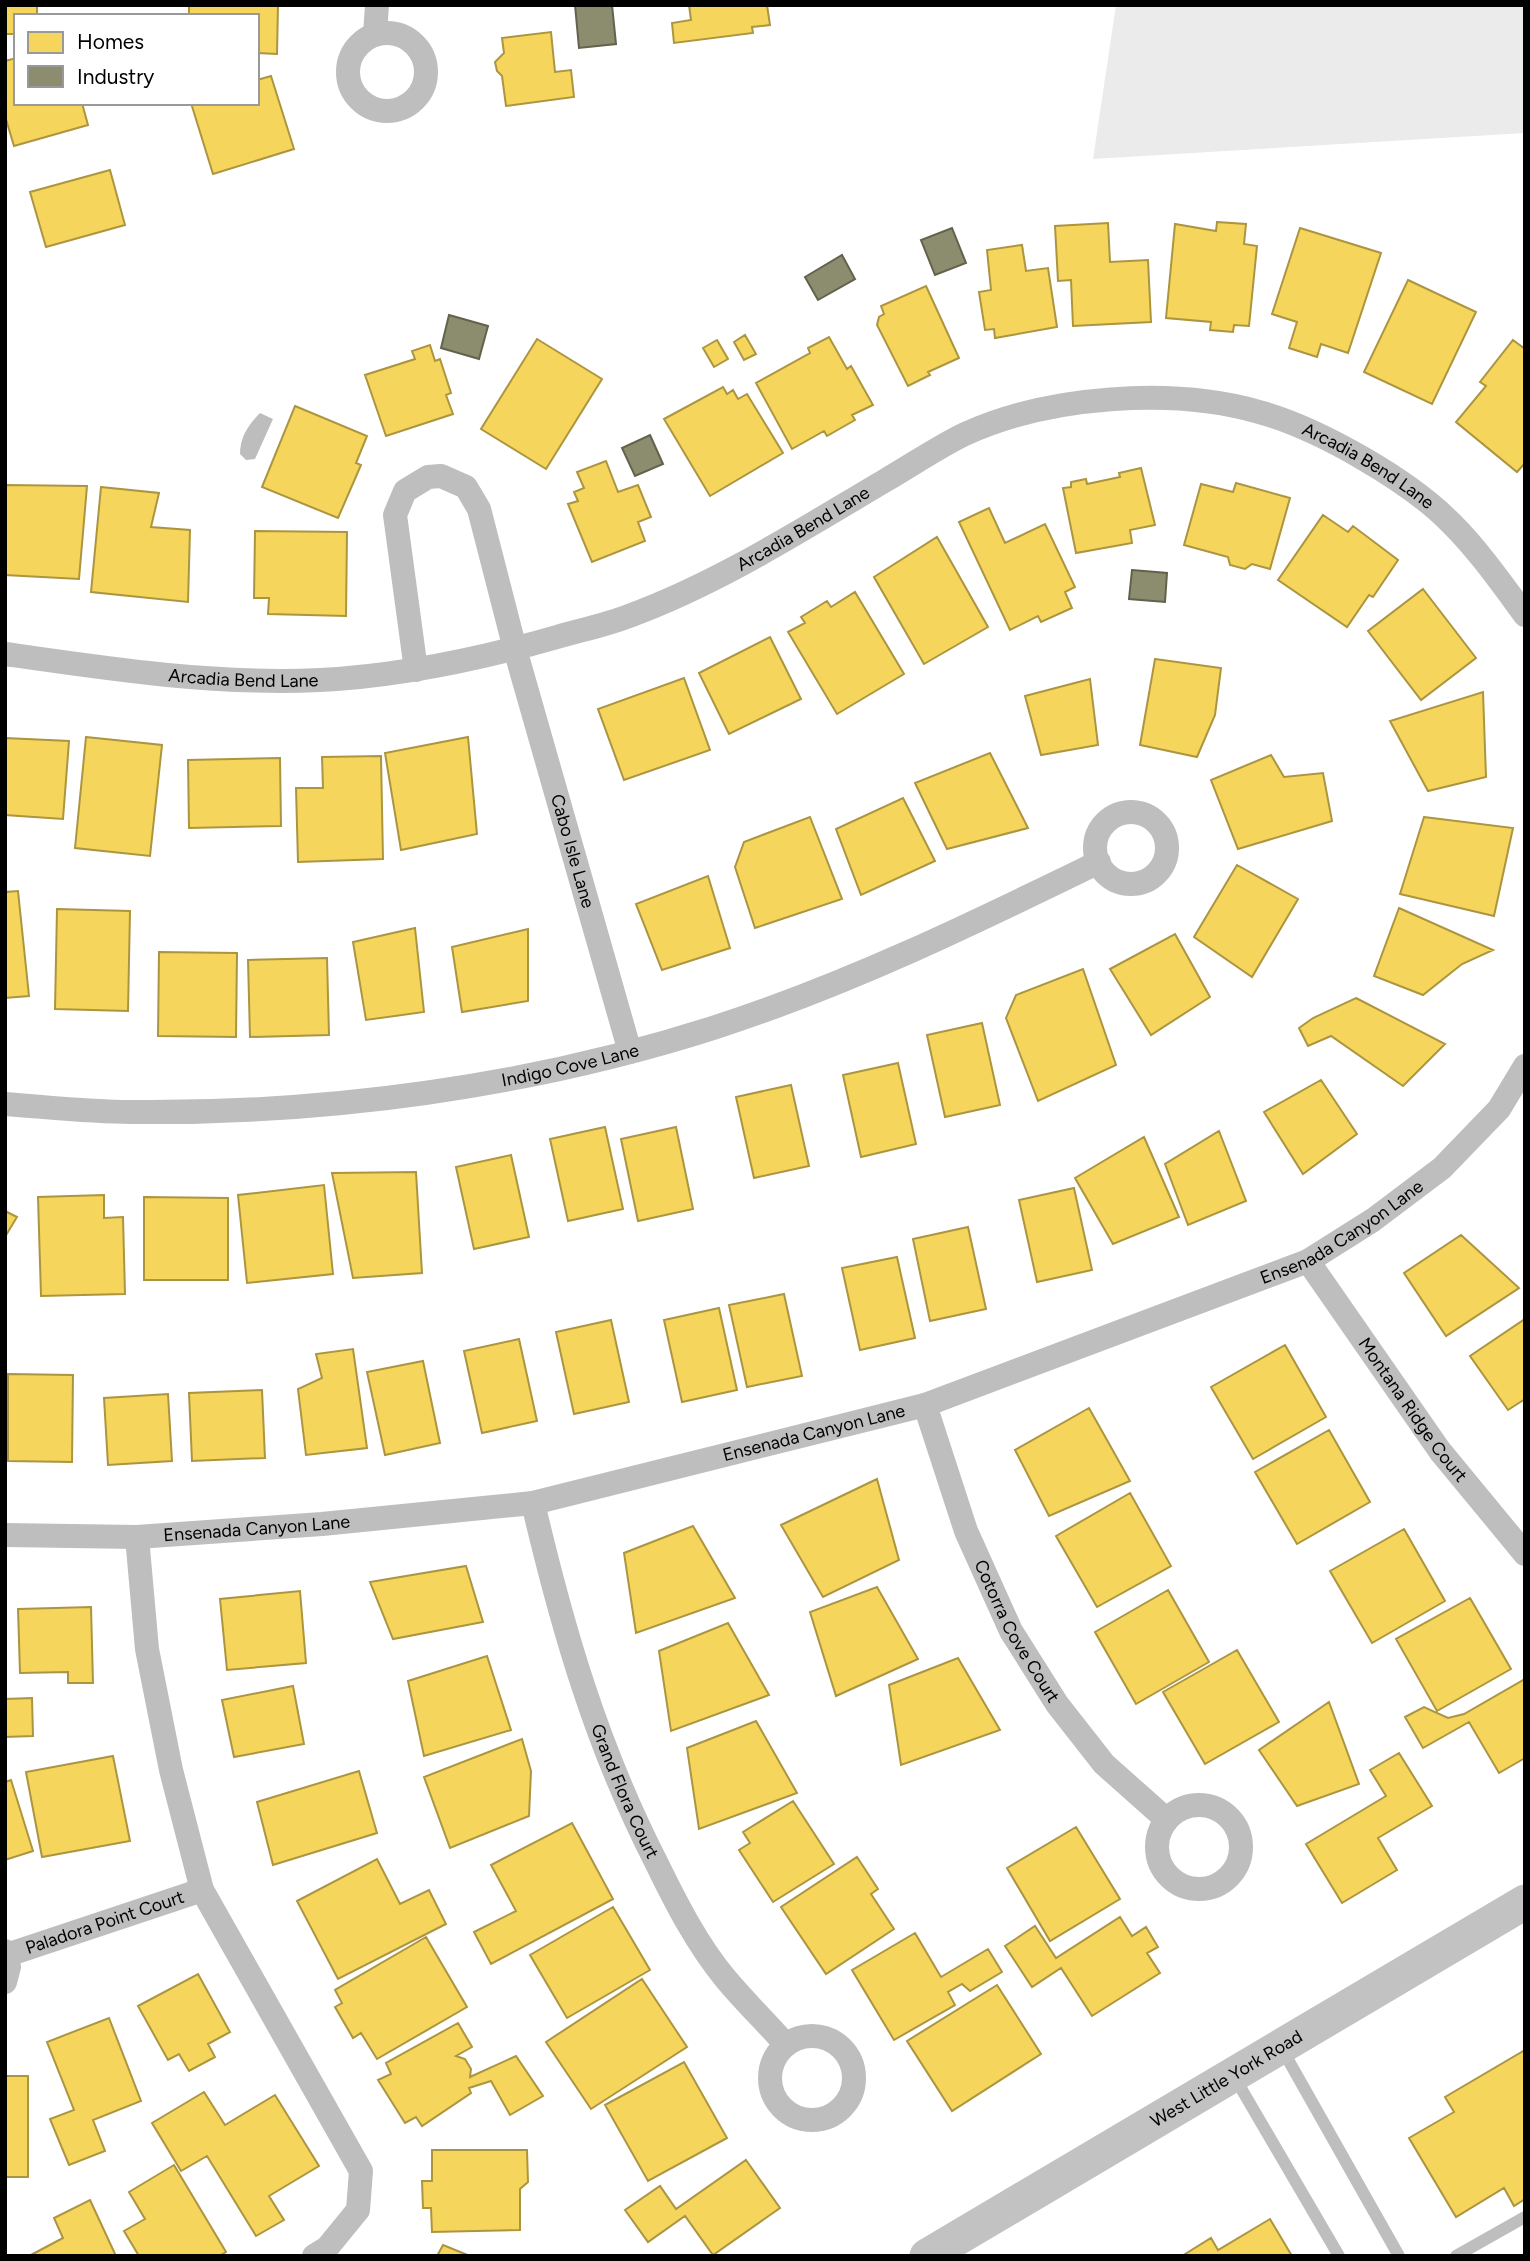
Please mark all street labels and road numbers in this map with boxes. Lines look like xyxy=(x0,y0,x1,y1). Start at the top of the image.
street label: Arcadia Bend Lane xyxy=(1299,418,1439,514)
street label: Arcadia Bend Lane xyxy=(733,481,874,576)
street label: Arcadia Bend Lane xyxy=(168,664,319,692)
street label: Cabo Isle Lane xyxy=(546,792,599,911)
street label: Indigo Cove Lane xyxy=(500,1039,641,1091)
street label: Ensenada Canyon Lane xyxy=(1257,1175,1428,1289)
street label: Montana Ridge Court xyxy=(1354,1333,1472,1487)
street label: Ensenada Canyon Lane xyxy=(720,1399,907,1466)
street label: Ensenada Canyon Lane xyxy=(163,1510,351,1546)
street label: Cotorra Cove Court xyxy=(969,1556,1064,1707)
street label: Grand Flora Court xyxy=(586,1721,663,1862)
street label: Paladora Point Court xyxy=(23,1886,187,1959)
street label: West Little York Road xyxy=(1147,2025,1306,2132)

